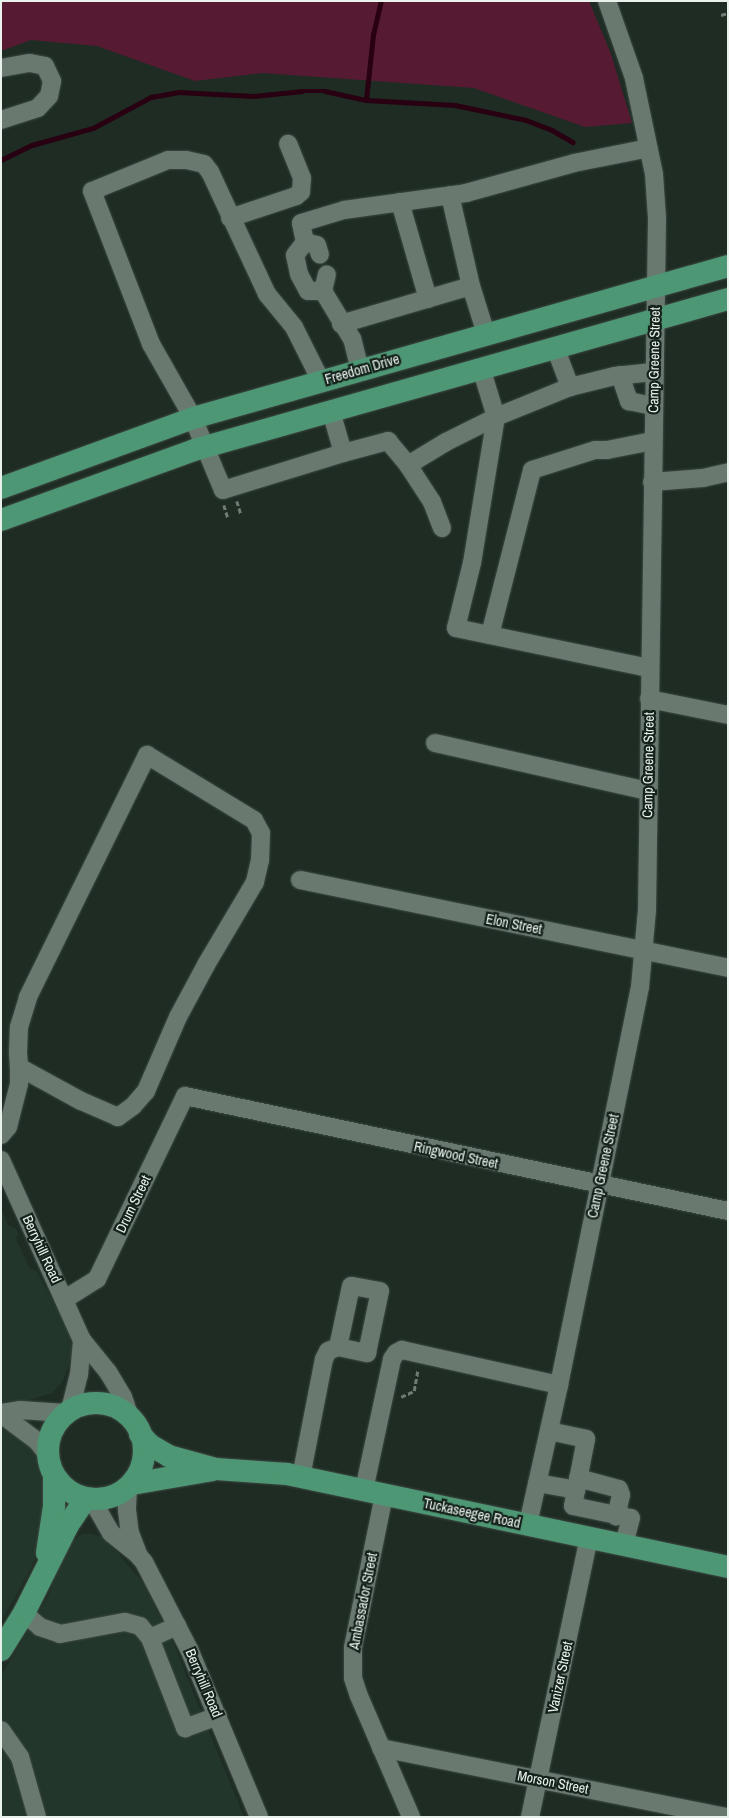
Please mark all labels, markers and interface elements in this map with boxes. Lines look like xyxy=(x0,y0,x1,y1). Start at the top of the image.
street label: Camp Greene Street xyxy=(645,307,663,413)
street label: Freedom Drive xyxy=(323,350,401,388)
street label: Camp Greene Street xyxy=(639,712,657,818)
street label: Elon Street xyxy=(485,910,543,938)
street label: Camp Greene Street xyxy=(584,1112,622,1220)
street label: Ringwood Street xyxy=(412,1138,500,1172)
street label: Drum Street xyxy=(112,1173,154,1235)
street label: Berryhill Road xyxy=(19,1212,65,1286)
street label: Tuckaseegee Road xyxy=(422,1495,522,1531)
street label: Ambassador Street xyxy=(345,1551,381,1651)
street label: Vanizer Street xyxy=(544,1640,576,1714)
street label: Berryhill Road xyxy=(182,1646,226,1720)
street label: Morson Street xyxy=(516,1767,590,1797)

